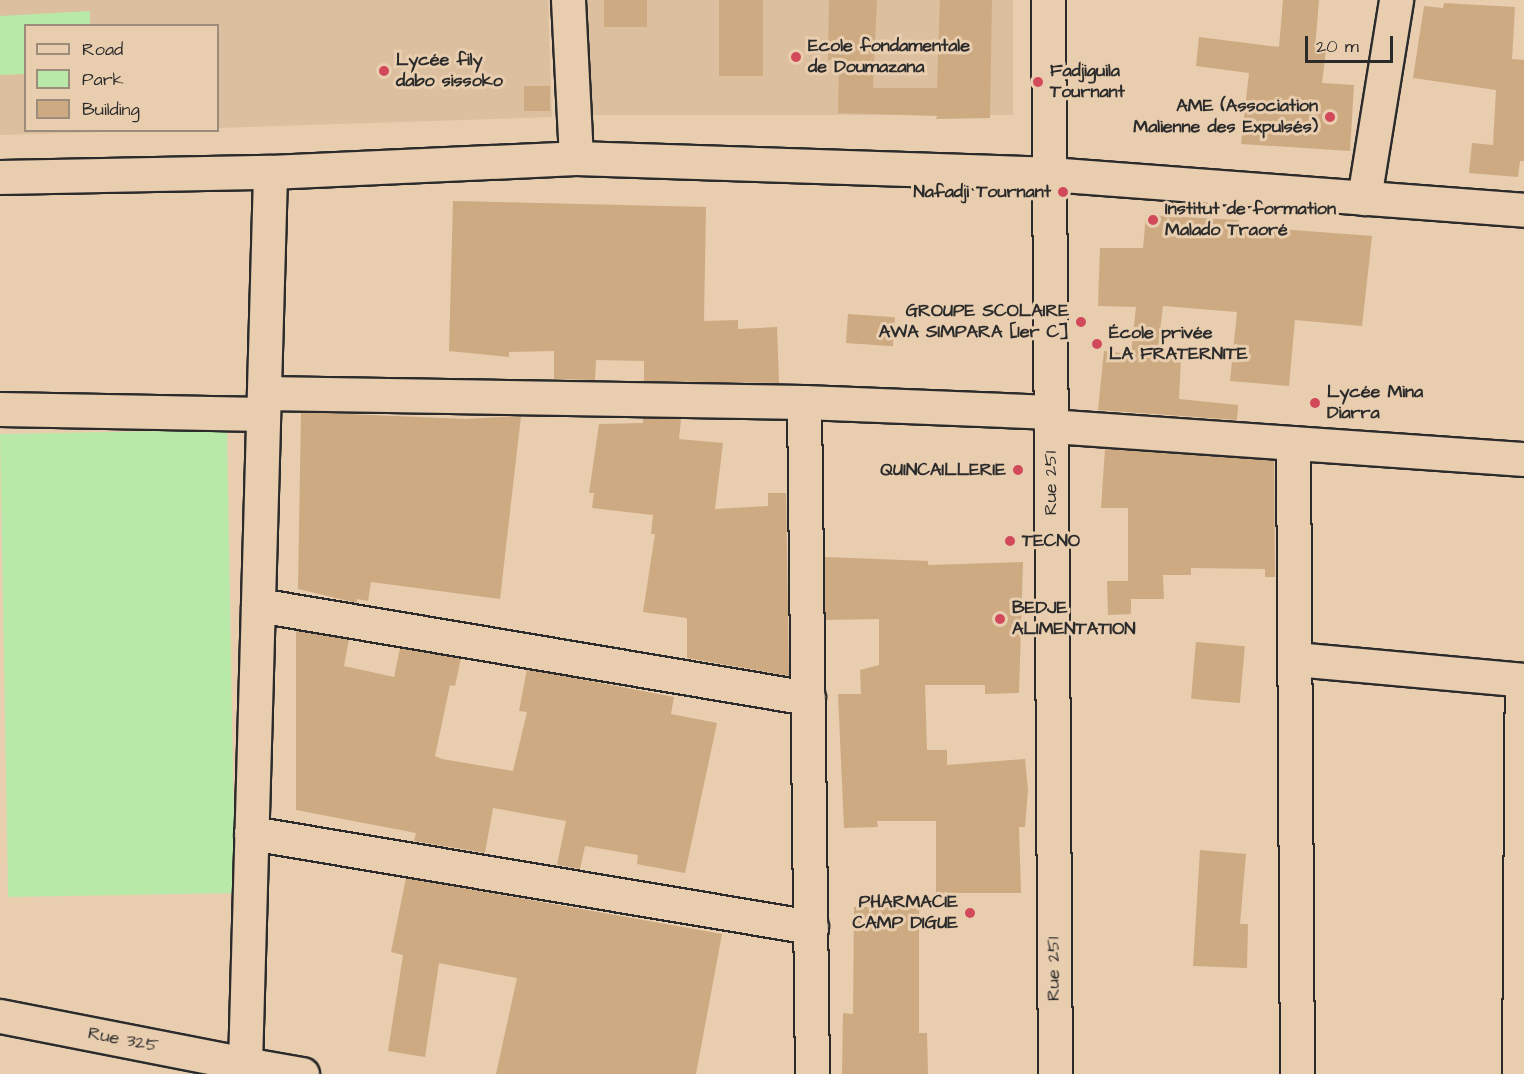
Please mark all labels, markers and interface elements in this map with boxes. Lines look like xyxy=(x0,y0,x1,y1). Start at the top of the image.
legend xyxy=(24,24,219,132)
scale bar xyxy=(1308,24,1396,62)
text: 20 m xyxy=(1316,34,1359,59)
place label: Ecole fondamentale de Doumazana xyxy=(808,36,970,78)
text: Road xyxy=(82,37,123,62)
place label: Lycée fily dabo sissoko xyxy=(396,50,503,92)
marker: Ecole fondamentale de Doumazana xyxy=(789,50,803,64)
place label: Fadjiguila Tournant xyxy=(1050,61,1125,104)
marker: Lycée fily dabo sissoko xyxy=(377,64,391,78)
text: Park xyxy=(82,67,124,92)
marker: Fadjiguila Tournant xyxy=(1031,75,1045,89)
place label: AME (Association Malienne des Expulsés) xyxy=(1133,96,1318,138)
text: Building xyxy=(82,97,140,122)
marker: AME (Association Malienne des Expulsés) xyxy=(1323,110,1337,124)
place label: Nafadji Tournant xyxy=(914,181,1051,203)
marker: Nafadji Tournant xyxy=(1056,185,1070,199)
place label: Institut de formation Malado Traoré xyxy=(1165,199,1336,242)
marker: Institut de formation Malado Traoré xyxy=(1146,213,1160,227)
place label: GROUPE SCOLAIRE AWA SIMPARA [1er C] xyxy=(879,301,1069,344)
marker: GROUPE SCOLAIRE AWA SIMPARA [1er C] xyxy=(1074,315,1088,329)
place label: École privée LA FRATERNITE xyxy=(1109,323,1248,366)
marker: École privée LA FRATERNITE xyxy=(1090,337,1104,351)
place label: Lycée Mina Diarra xyxy=(1327,382,1423,424)
marker: Lycée Mina Diarra xyxy=(1308,396,1322,410)
street label: Rue 251 xyxy=(1040,451,1062,515)
place label: QUINCAILLERIE xyxy=(880,459,1006,481)
marker: QUINCAILLERIE xyxy=(1011,463,1025,477)
place label: TECNO xyxy=(1022,530,1080,552)
marker: TECNO xyxy=(1003,534,1017,548)
place label: BEDJE ALIMENTATION xyxy=(1012,598,1136,640)
marker: BEDJE ALIMENTATION xyxy=(993,612,1007,626)
place label: PHARMACIE CAMP DIGUE xyxy=(853,892,958,934)
marker: PHARMACIE CAMP DIGUE xyxy=(963,906,977,920)
street label: Rue 251 xyxy=(1043,937,1065,1001)
street label: Rue 325 xyxy=(86,1023,160,1057)

